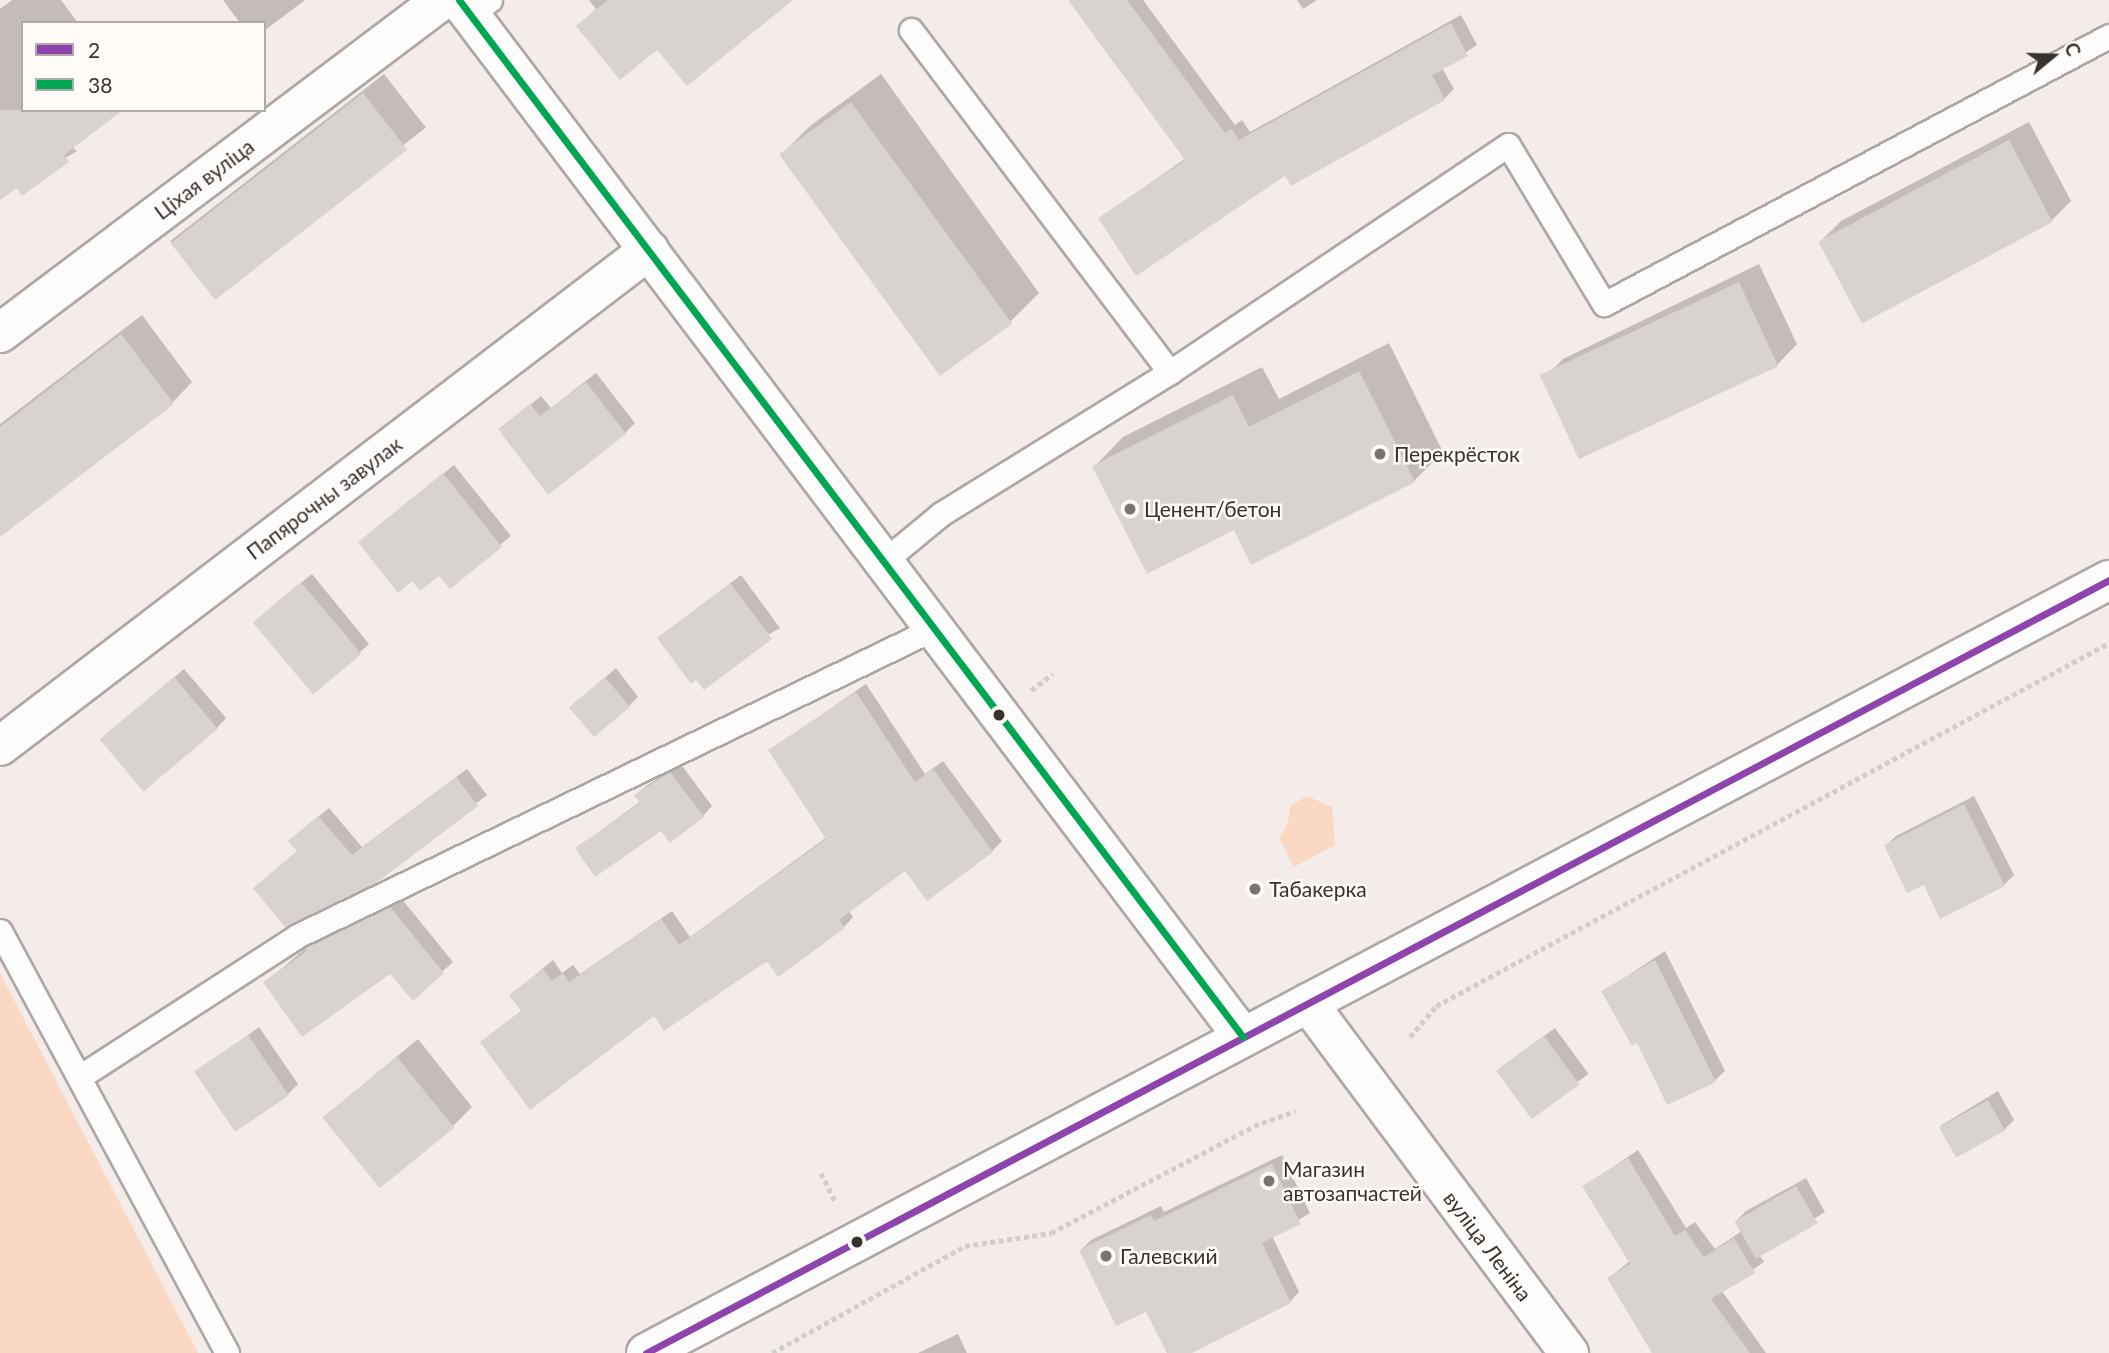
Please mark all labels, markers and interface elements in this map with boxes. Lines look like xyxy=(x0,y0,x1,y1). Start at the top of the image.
legend xyxy=(21,21,266,112)
north arrow xyxy=(2018,21,2088,91)
text: 2 xyxy=(88,37,100,62)
text: С xyxy=(2060,39,2086,59)
text: 38 xyxy=(88,72,112,97)
street label: Ціхая вуліца xyxy=(149,133,259,225)
street label: Папярочны завулак xyxy=(241,431,407,565)
place label: Перекрёсток xyxy=(1394,441,1520,467)
marker: Перекрёсток xyxy=(1372,446,1388,462)
place label: Ценент/бетон xyxy=(1144,496,1281,522)
marker: Ценент/бетон xyxy=(1122,501,1138,517)
unlabelled marker xyxy=(992,708,1006,722)
place label: Табакерка xyxy=(1269,876,1367,902)
marker: Табакерка xyxy=(1247,881,1263,897)
place label: Магазин автозапчастей xyxy=(1283,1156,1422,1206)
marker: Магазин автозапчастей xyxy=(1261,1173,1277,1189)
street label: вуліца Леніна xyxy=(1439,1186,1537,1306)
unlabelled marker xyxy=(850,1235,864,1249)
place label: Галевский xyxy=(1120,1243,1217,1269)
marker: Галевский xyxy=(1098,1248,1114,1264)

